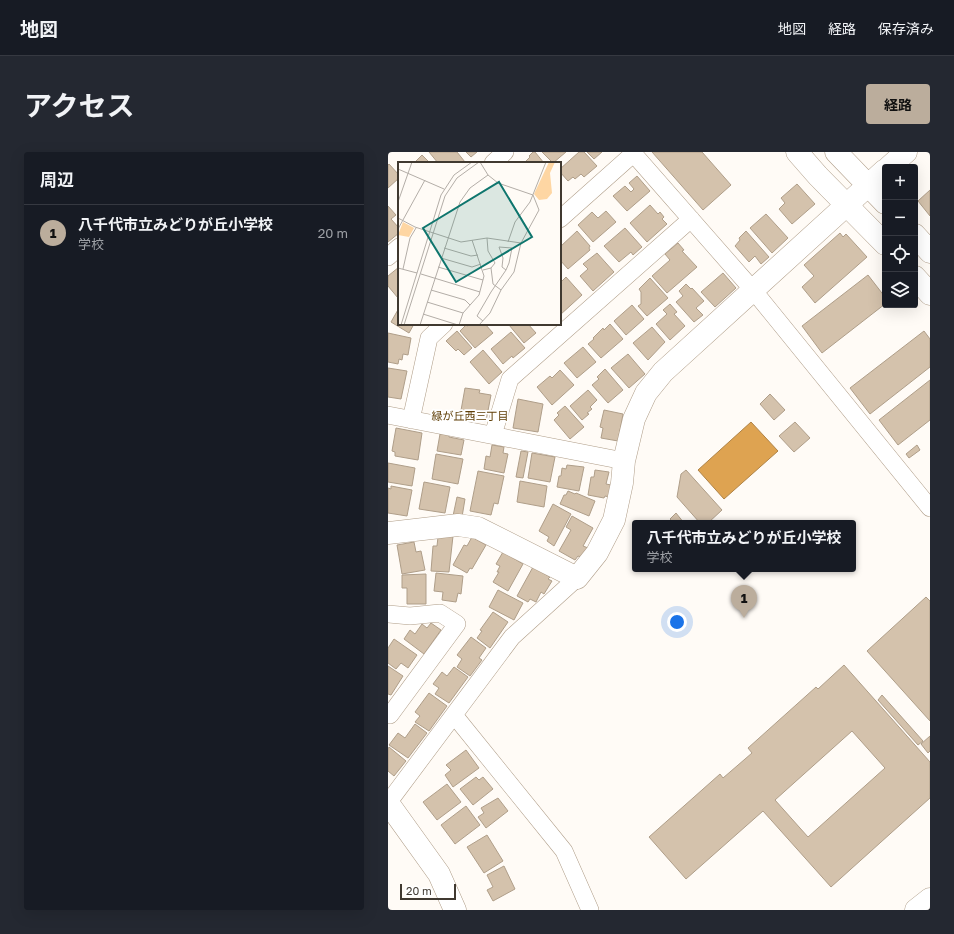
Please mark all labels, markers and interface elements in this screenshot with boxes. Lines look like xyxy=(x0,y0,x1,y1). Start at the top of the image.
text: 地図 xyxy=(20,17,58,40)
text: 地図 xyxy=(778,20,806,37)
text: 経路 xyxy=(828,20,856,37)
text: 保存済み xyxy=(878,20,934,37)
button: 経路 xyxy=(866,84,930,124)
text: アクセス xyxy=(24,89,135,122)
inset map xyxy=(398,162,561,325)
map controls xyxy=(882,164,918,308)
button: + xyxy=(882,164,918,200)
text: 周辺 xyxy=(40,169,74,190)
button: − xyxy=(882,200,918,236)
text: 八千代市立みどりが丘小学校 xyxy=(78,215,273,233)
text: 1 xyxy=(50,225,56,241)
text: 20 m xyxy=(318,225,348,241)
text: 学校 xyxy=(78,236,104,252)
button: locate xyxy=(882,236,918,272)
button: layers xyxy=(882,272,918,308)
district label: 緑が丘西三丁目 xyxy=(432,409,509,422)
popup xyxy=(632,520,856,572)
text: 八千代市立みどりが丘小学校 xyxy=(646,528,842,546)
text: 学校 xyxy=(646,549,673,565)
pin: 1 xyxy=(731,585,757,618)
your location xyxy=(667,612,687,632)
scale bar xyxy=(400,882,456,901)
text: 20 m xyxy=(406,884,432,897)

